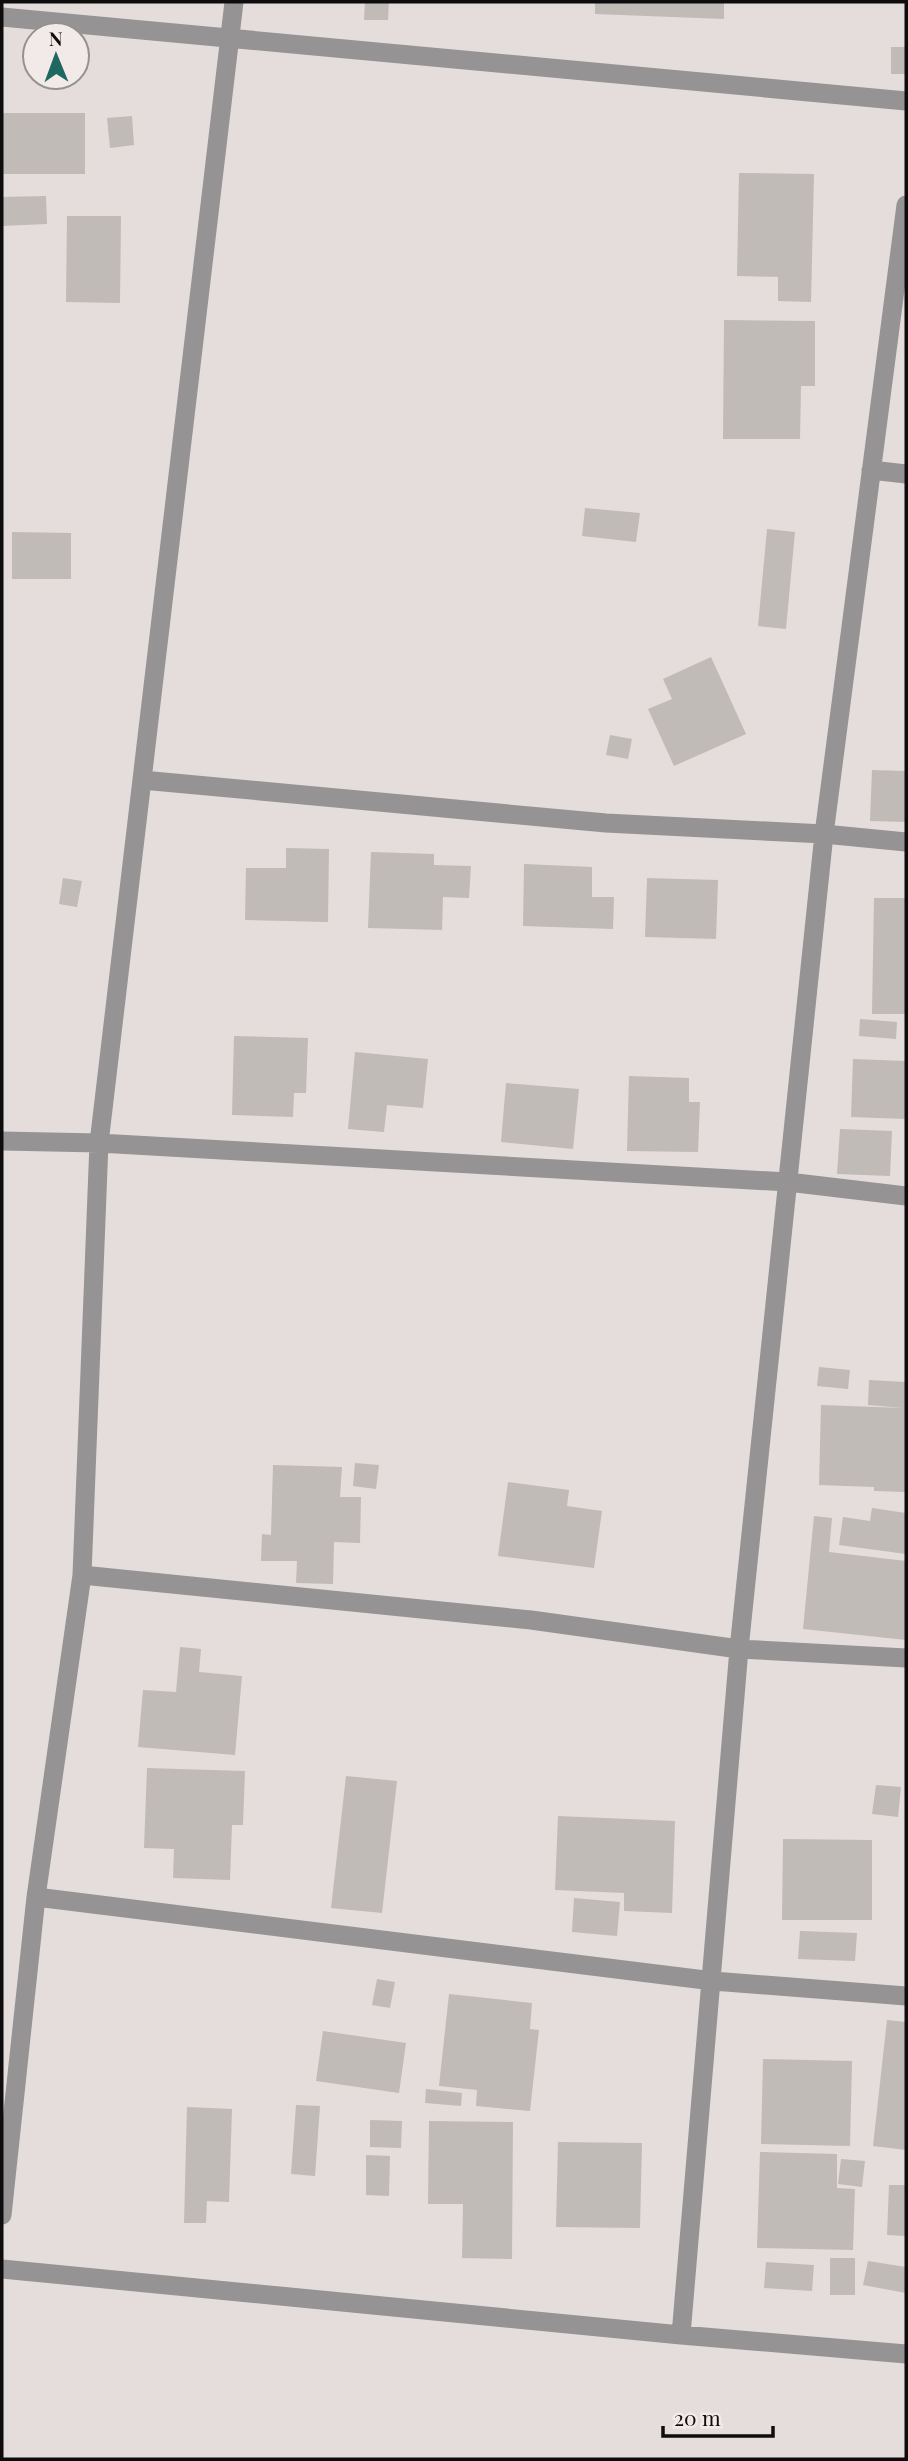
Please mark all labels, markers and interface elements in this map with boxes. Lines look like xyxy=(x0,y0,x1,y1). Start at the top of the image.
north arrow xyxy=(21,21,91,91)
text: N xyxy=(49,25,63,51)
scale bar xyxy=(663,2394,773,2438)
text: 20 m xyxy=(674,2403,721,2431)

